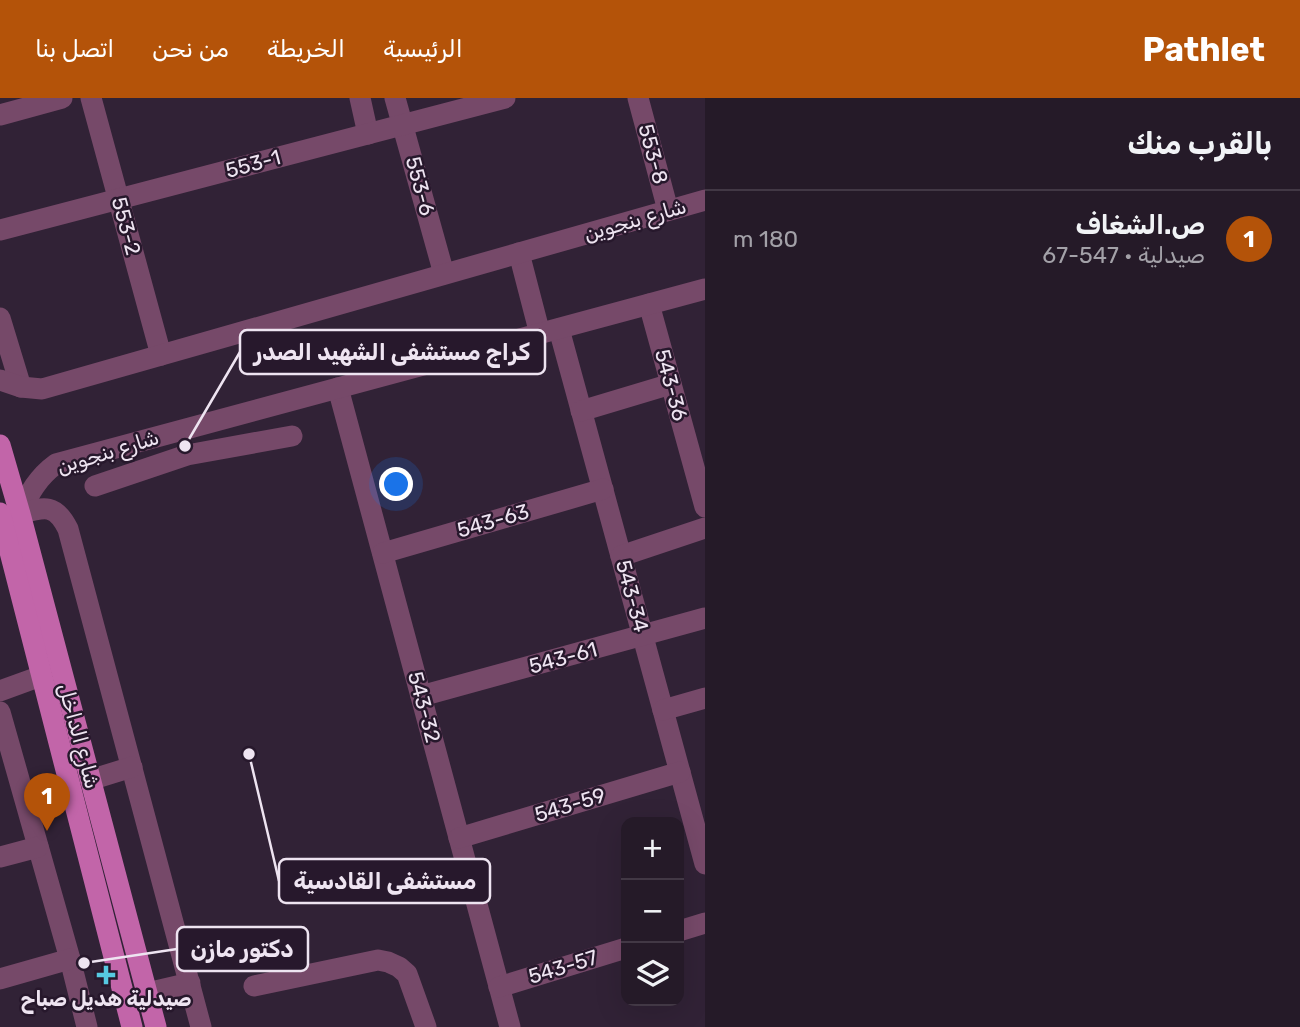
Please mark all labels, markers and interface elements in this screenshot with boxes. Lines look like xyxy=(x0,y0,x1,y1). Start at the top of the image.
text: Pathlet xyxy=(1142,30,1265,69)
text: اتصل بنا xyxy=(35,35,114,63)
text: من نحن xyxy=(152,35,229,63)
text: الخريطة xyxy=(267,35,345,63)
text: الرئيسية xyxy=(383,35,463,63)
street label: 553-8 xyxy=(634,121,673,187)
text: بالقرب منك xyxy=(1127,126,1272,162)
street label: 553-1 xyxy=(223,144,283,183)
street label: 553-6 xyxy=(401,153,440,218)
street label: شارع بنجوين xyxy=(581,193,690,248)
street label: 553-2 xyxy=(107,194,146,258)
text: ص.الشغاف xyxy=(1075,210,1205,241)
text: 180 m xyxy=(733,225,798,253)
text: 1 xyxy=(1243,225,1255,253)
text: صيدلية · 547-67 xyxy=(1042,241,1205,269)
callout: كراج مستشفى الشهيد الصدر xyxy=(240,330,545,374)
text: كراج مستشفى الشهيد الصدر xyxy=(252,338,531,368)
street label: 543-36 xyxy=(650,346,693,423)
street label: شارع بنجوين xyxy=(54,424,163,481)
your location xyxy=(379,467,413,501)
street label: 543-63 xyxy=(454,498,532,543)
street label: 543-34 xyxy=(611,557,654,635)
street label: 543-61 xyxy=(526,636,600,679)
street label: 543-32 xyxy=(403,668,446,745)
street label: شارع الداخل xyxy=(51,680,106,792)
pin: 1 xyxy=(24,773,70,831)
street label: 543-59 xyxy=(531,782,608,827)
map controls xyxy=(621,817,684,1006)
button: + xyxy=(621,817,684,880)
callout: مستشفى القادسية xyxy=(279,859,490,903)
text: مستشفى القادسية xyxy=(294,867,476,895)
button: − xyxy=(621,880,684,943)
callout: دكتور مازن xyxy=(177,927,308,971)
text: دكتور مازن xyxy=(190,935,294,963)
button: layers xyxy=(621,943,684,1006)
street label: 543-57 xyxy=(525,944,601,989)
marker: صيدلية هديل صباح xyxy=(98,967,114,983)
place label: صيدلية هديل صباح xyxy=(21,986,191,1014)

